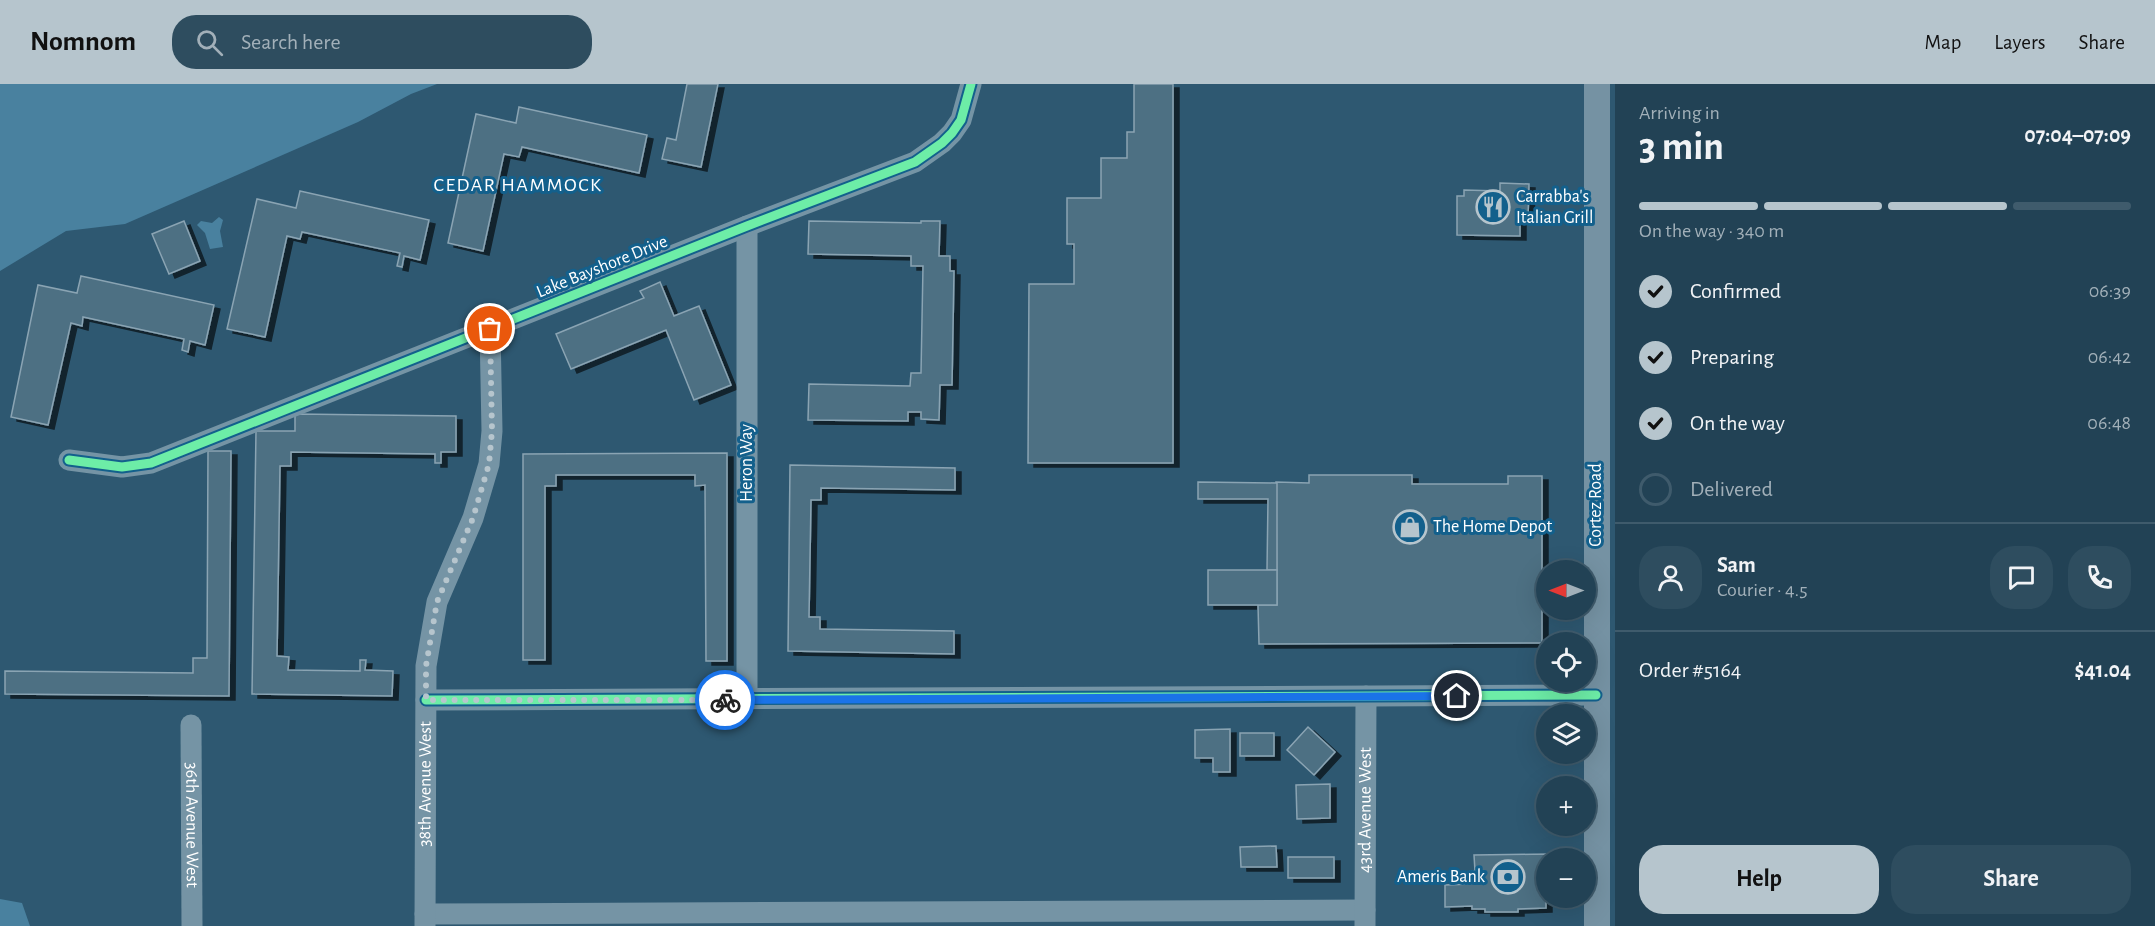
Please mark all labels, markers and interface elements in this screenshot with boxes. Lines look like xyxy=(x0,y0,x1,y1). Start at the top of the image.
search box xyxy=(172,15,592,69)
icon: search xyxy=(193,26,226,59)
text: Nomnom xyxy=(30,28,136,56)
text: Search here xyxy=(241,31,341,53)
text: Map xyxy=(1925,32,1961,53)
text: Layers xyxy=(1994,32,2045,53)
text: Share xyxy=(2078,32,2125,53)
text: Arriving in xyxy=(1639,103,1720,123)
text: 07:04–07:09 xyxy=(2024,124,2131,146)
text: 3 min xyxy=(1639,128,1724,167)
district label: CEDAR HAMMOCK xyxy=(434,175,602,195)
place label: Carrabba's Italian Grill xyxy=(1516,188,1593,227)
restaurant icon: Carrabba's Italian Grill xyxy=(1475,189,1511,225)
text: On the way · 340 m xyxy=(1639,221,1784,241)
street label: Lake Bayshore Drive xyxy=(534,233,670,301)
icon: check xyxy=(1639,275,1672,308)
text: Confirmed xyxy=(1690,280,1781,302)
text: 06:39 xyxy=(2089,281,2131,301)
pin xyxy=(464,303,515,354)
icon: bag xyxy=(473,312,506,345)
icon: check xyxy=(1639,341,1672,374)
text: Preparing xyxy=(1690,346,1774,368)
text: 06:42 xyxy=(2088,347,2131,367)
icon: check xyxy=(1639,407,1672,440)
text: On the way xyxy=(1690,412,1785,434)
text: 06:48 xyxy=(2087,413,2131,433)
street label: Heron Way xyxy=(738,424,756,502)
street label: Cortez Road xyxy=(1587,463,1605,547)
text: Delivered xyxy=(1690,478,1773,500)
shop icon: The Home Depot xyxy=(1392,509,1428,545)
place label: The Home Depot xyxy=(1433,518,1552,536)
button: person xyxy=(1639,546,1702,609)
button: chat xyxy=(1990,546,2053,609)
button: phone xyxy=(2068,546,2131,609)
text: Sam xyxy=(1717,554,1756,576)
north arrow xyxy=(1536,560,1596,620)
map controls xyxy=(1536,560,1596,908)
text: Courier · 4.5 xyxy=(1717,580,1808,600)
button: locate xyxy=(1536,632,1596,692)
text: Order #5164 xyxy=(1639,659,1741,681)
text: $41.04 xyxy=(2075,659,2131,681)
courier xyxy=(695,670,755,730)
pin xyxy=(1431,670,1482,721)
icon: home xyxy=(1440,679,1473,712)
icon: bike xyxy=(709,684,742,717)
button: layers xyxy=(1536,704,1596,764)
street label: 38th Avenue West xyxy=(416,721,435,847)
street label: 43rd Avenue West xyxy=(1356,747,1375,873)
street label: 36th Avenue West xyxy=(182,762,201,888)
button: + xyxy=(1536,776,1596,836)
button: Help xyxy=(1639,845,1879,914)
button: Share xyxy=(1891,845,2131,914)
button: − xyxy=(1536,848,1596,908)
bank icon: Ameris Bank xyxy=(1490,859,1526,895)
place label: Ameris Bank xyxy=(1397,868,1486,886)

